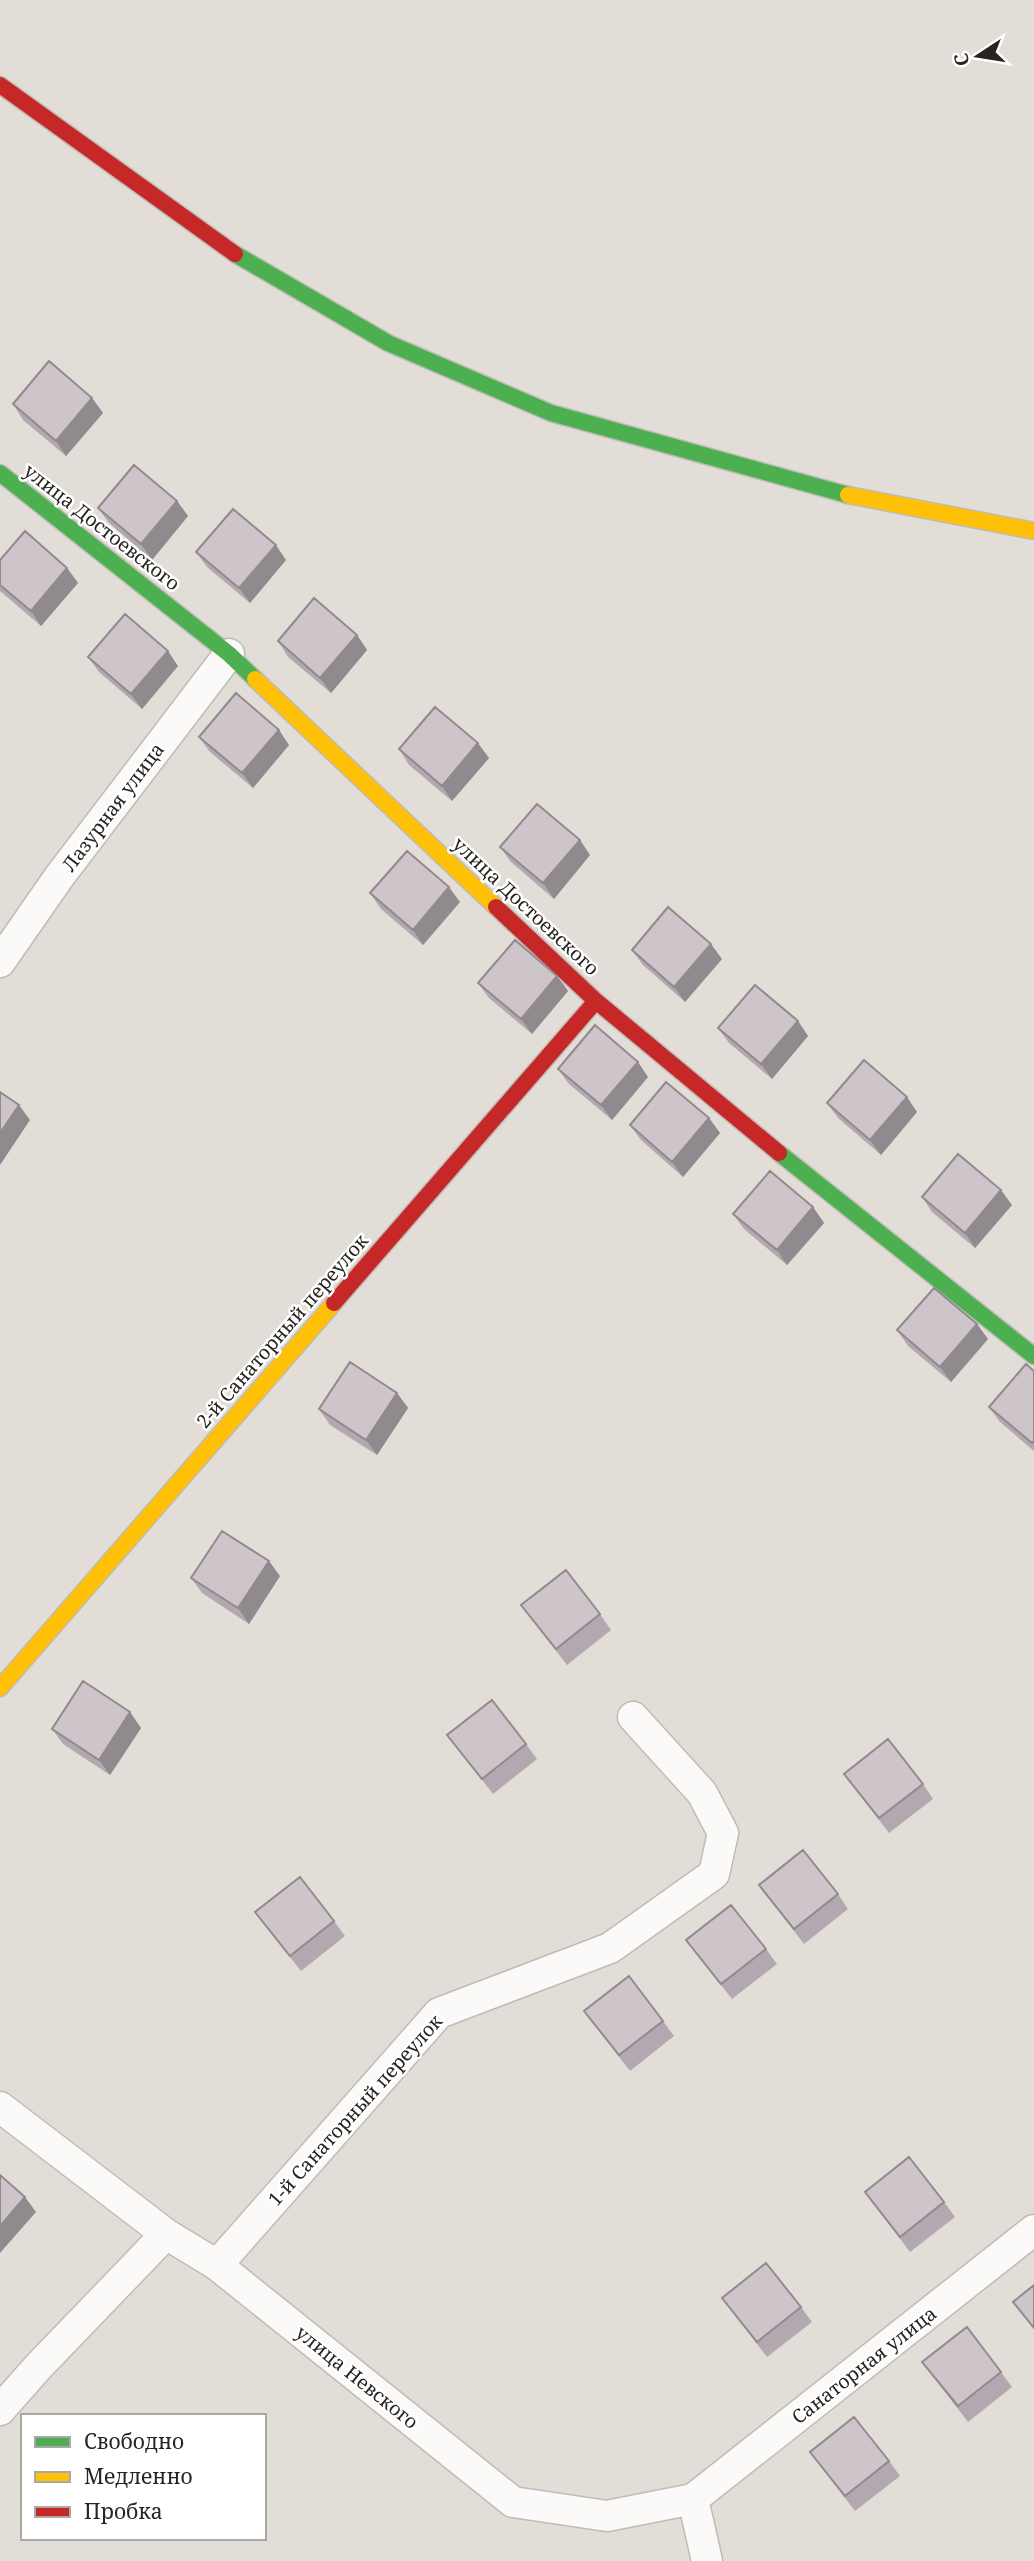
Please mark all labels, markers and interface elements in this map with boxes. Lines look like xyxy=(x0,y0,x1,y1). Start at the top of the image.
north arrow xyxy=(943,21,1013,91)
text: С xyxy=(947,51,975,68)
street label: улица Достоевского xyxy=(19,458,185,596)
street label: Лазурная улица xyxy=(56,737,170,877)
street label: улица Достоевского xyxy=(447,831,605,981)
street label: 2-й Санаторный переулок xyxy=(190,1228,374,1434)
street label: 1-й Санаторный переулок xyxy=(262,2008,449,2211)
street label: Санаторная улица xyxy=(786,2300,942,2430)
street label: улица Невского xyxy=(290,2319,424,2435)
legend xyxy=(21,2414,266,2540)
text: Свободно xyxy=(84,2427,184,2455)
text: Медленно xyxy=(84,2462,193,2490)
text: Пробка xyxy=(84,2497,163,2525)

